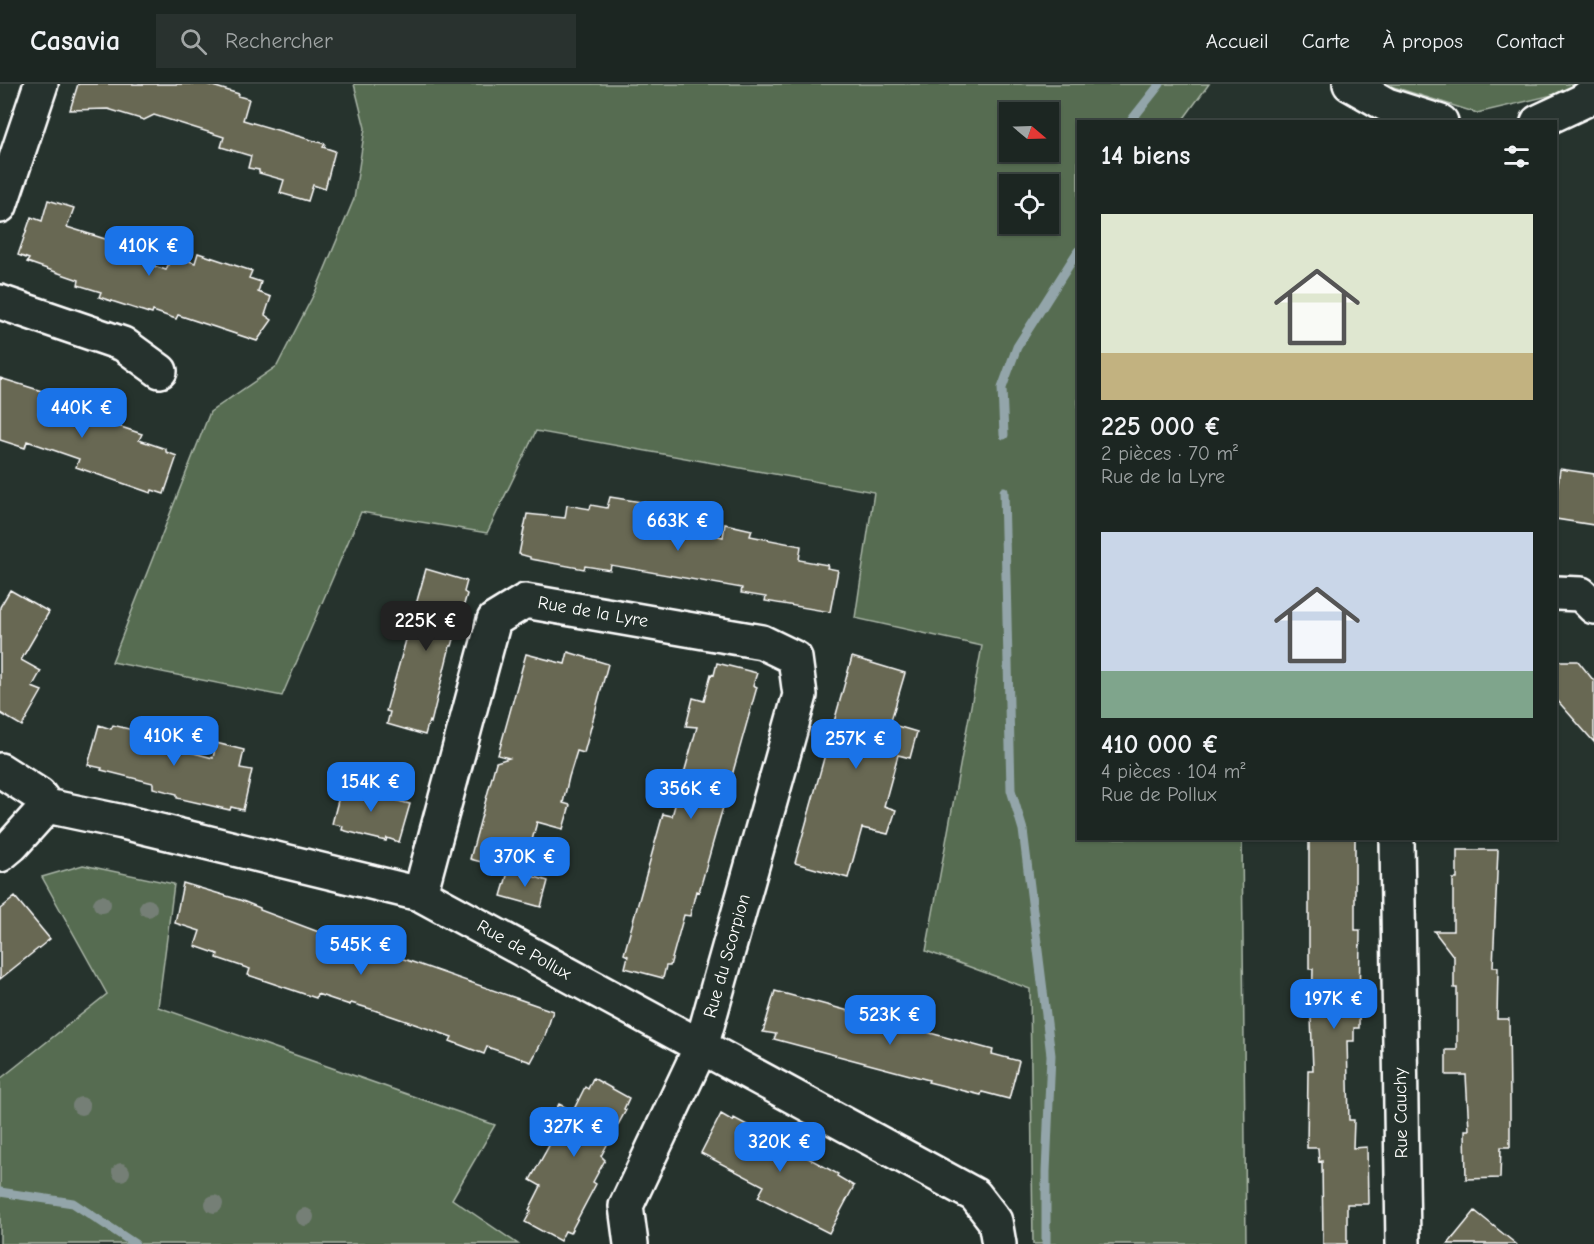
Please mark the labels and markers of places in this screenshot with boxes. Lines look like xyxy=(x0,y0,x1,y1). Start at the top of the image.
pin: 410K € xyxy=(100,226,198,277)
pin: 440K € xyxy=(33,388,131,439)
pin: 663K € xyxy=(629,501,727,552)
pin: 225K € xyxy=(377,601,475,652)
pin: 410K € xyxy=(125,716,223,767)
pin: 257K € xyxy=(807,719,905,770)
pin: 154K € xyxy=(322,762,420,813)
pin: 356K € xyxy=(642,769,740,820)
pin: 370K € xyxy=(476,837,574,888)
pin: 545K € xyxy=(312,925,410,976)
pin: 197K € xyxy=(1285,979,1383,1030)
pin: 523K € xyxy=(841,995,939,1046)
pin: 327K € xyxy=(525,1107,623,1158)
pin: 320K € xyxy=(731,1122,829,1173)

